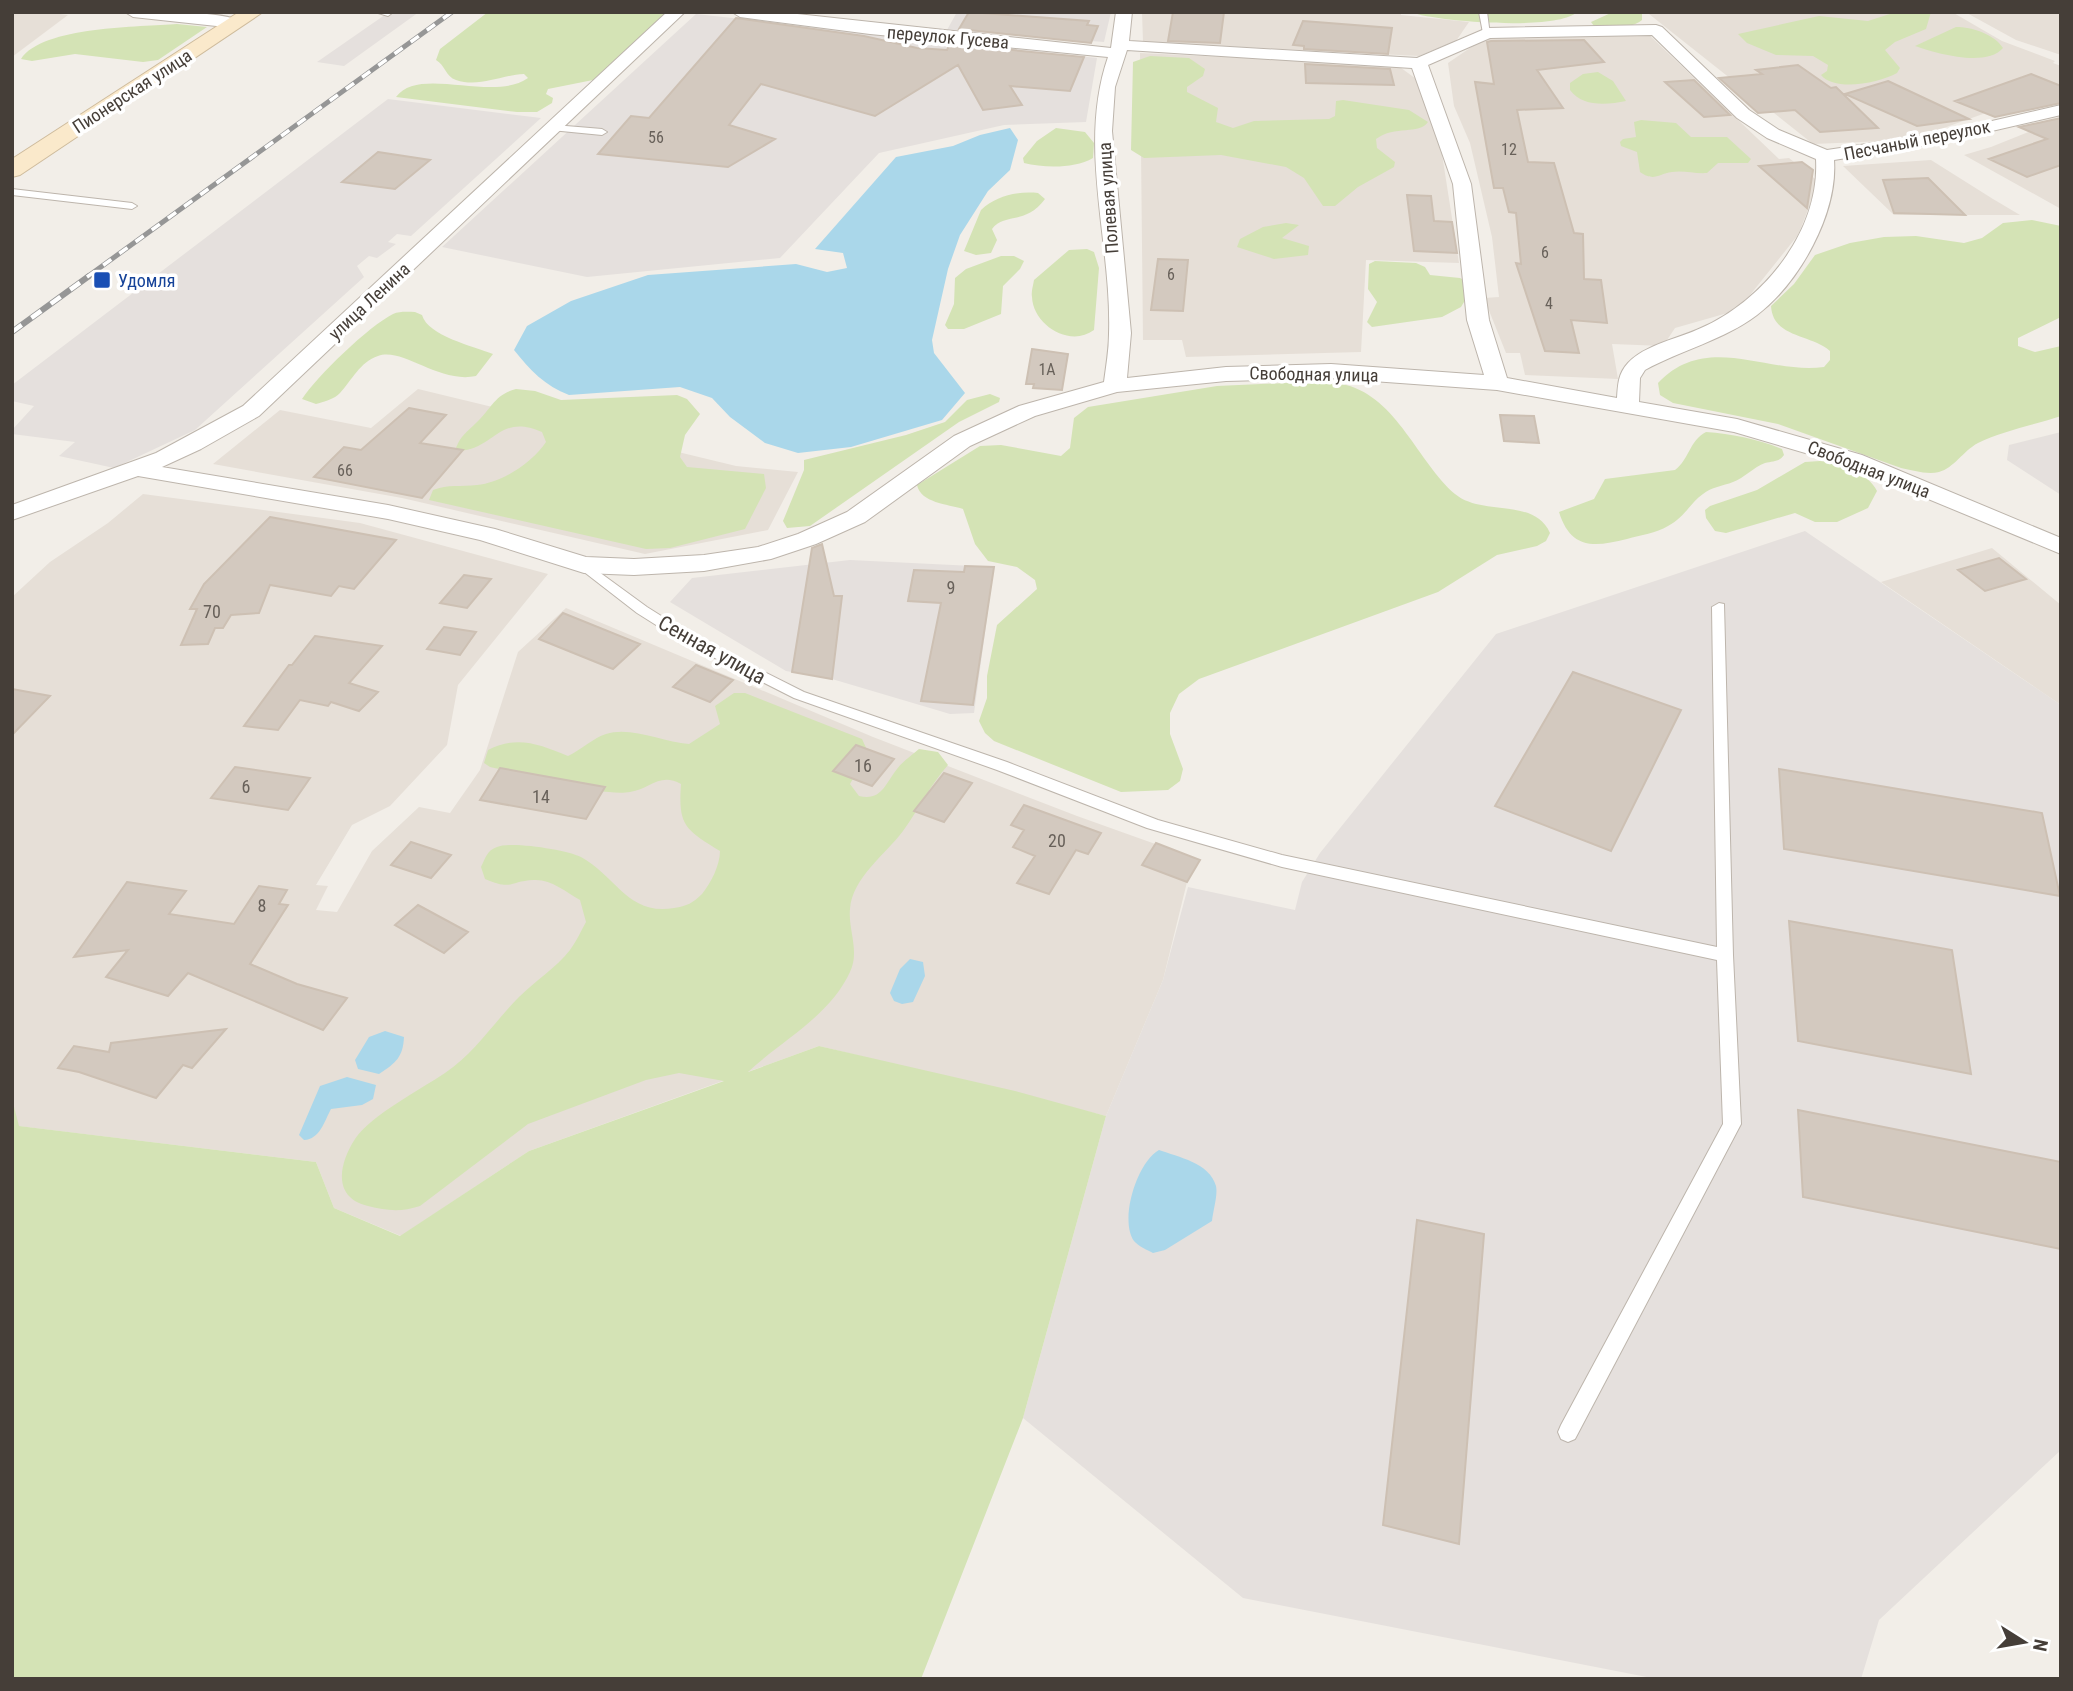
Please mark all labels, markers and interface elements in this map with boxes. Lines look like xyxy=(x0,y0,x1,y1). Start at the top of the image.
street label: переулок Гусева xyxy=(886,21,1010,53)
street label: Пионерская улица xyxy=(68,45,196,137)
street label: Песчаный переулок xyxy=(1842,115,1992,164)
house number: 56 xyxy=(648,128,664,147)
house number: 12 xyxy=(1501,140,1517,159)
street label: Полевая улица xyxy=(1094,142,1122,254)
house number: 6 xyxy=(1541,243,1549,262)
street label: улица Ленина xyxy=(324,258,414,344)
house number: 6 xyxy=(1167,265,1175,284)
marker: Удомля xyxy=(92,270,112,290)
place label: Удомля xyxy=(118,270,175,291)
house number: 4 xyxy=(1545,294,1553,313)
house number: 1А xyxy=(1038,360,1056,379)
street label: Свободная улица xyxy=(1249,362,1379,386)
street label: Свободная улица xyxy=(1805,436,1933,502)
house number: 66 xyxy=(337,461,353,480)
house number: 9 xyxy=(947,577,955,598)
house number: 70 xyxy=(203,601,221,622)
street label: Сенная улица xyxy=(654,611,770,689)
house number: 16 xyxy=(854,755,872,776)
house number: 6 xyxy=(242,776,250,797)
house number: 14 xyxy=(532,786,550,807)
house number: 20 xyxy=(1048,830,1066,851)
house number: 8 xyxy=(258,895,266,916)
north arrow xyxy=(1989,1607,2059,1677)
text: N xyxy=(2028,1637,2053,1653)

